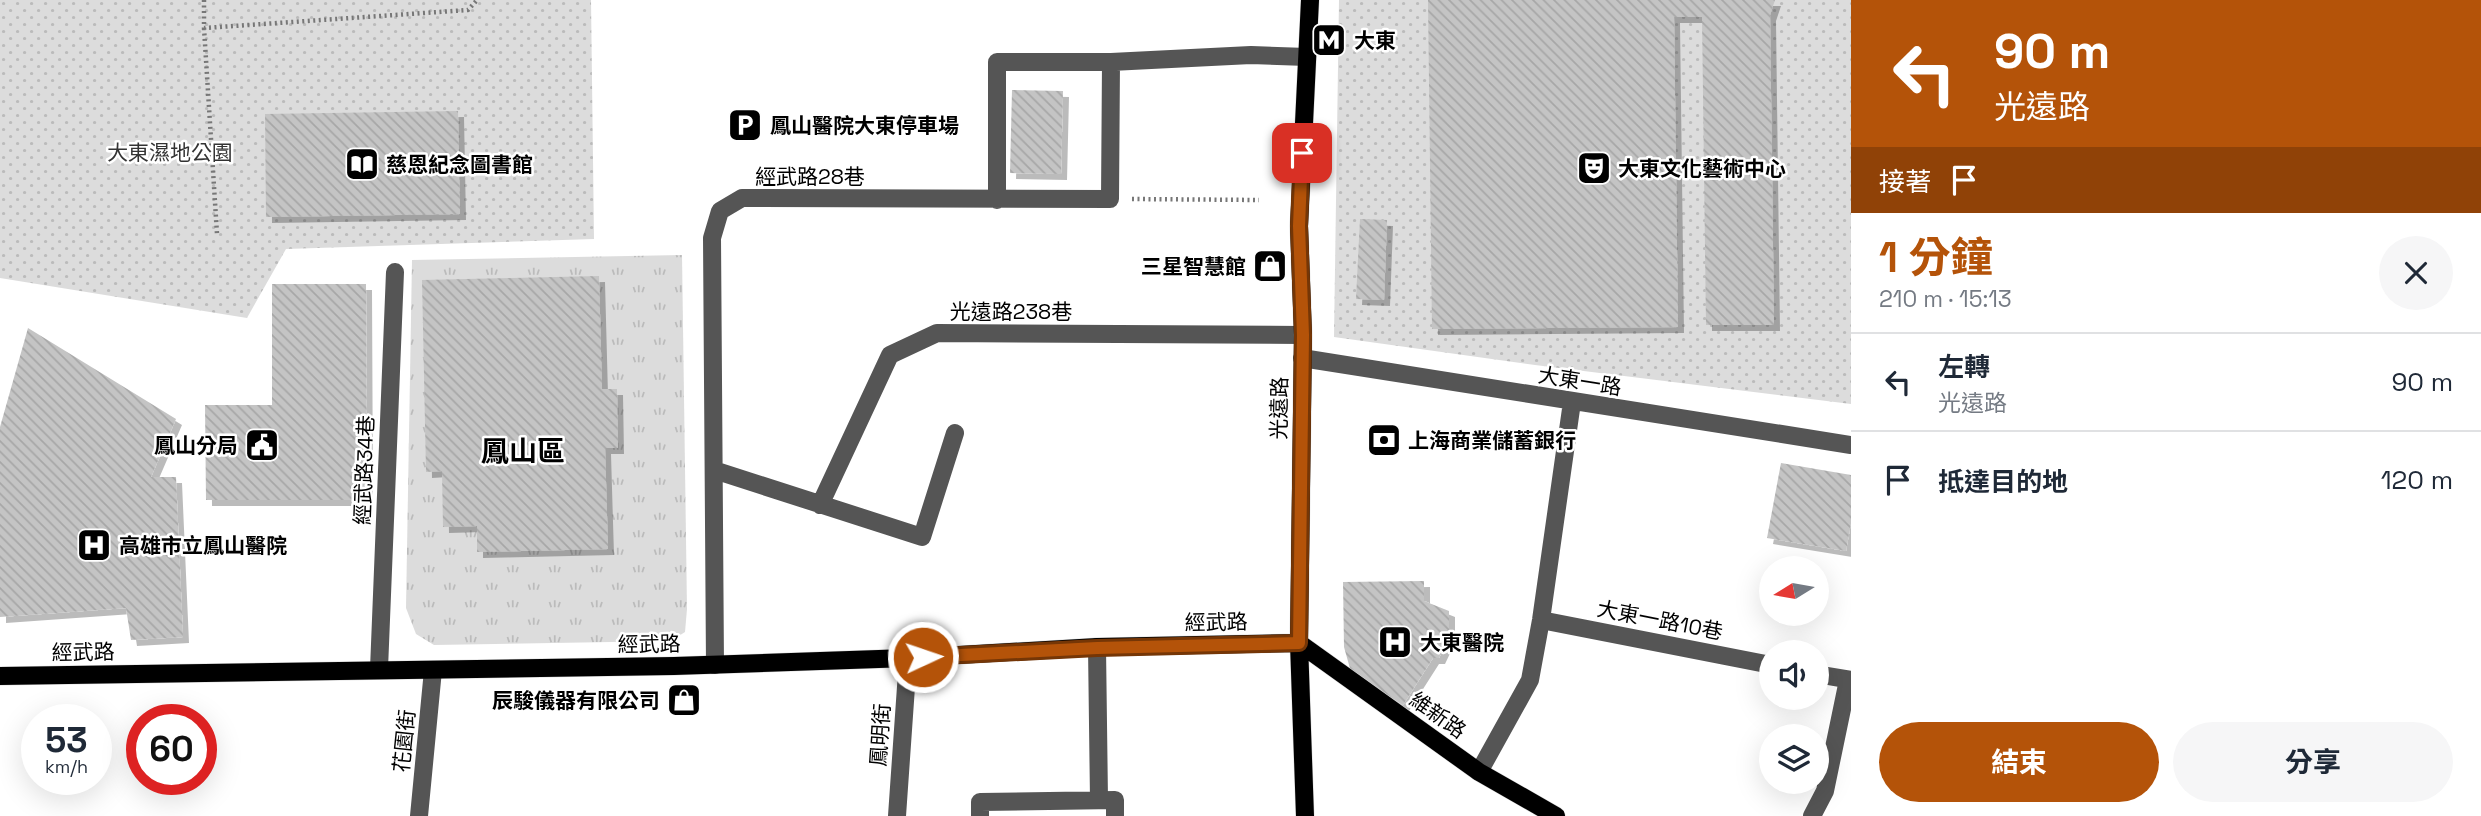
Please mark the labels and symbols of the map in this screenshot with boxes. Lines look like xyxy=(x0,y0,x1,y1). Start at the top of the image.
metro station icon: 大東 xyxy=(1310,21,1348,59)
place label: 大東 xyxy=(1354,27,1396,54)
parking icon: 鳳山醫院大東停車場 xyxy=(726,106,764,144)
place label: 鳳山醫院大東停車場 xyxy=(770,112,959,139)
pin xyxy=(1272,123,1332,183)
park label: 大東濕地公園 xyxy=(107,139,233,166)
library icon: 慈恩紀念圖書館 xyxy=(343,145,381,183)
theatre icon: 大東文化藝術中心 xyxy=(1575,149,1613,187)
place label: 慈恩紀念圖書館 xyxy=(386,151,533,178)
place label: 大東文化藝術中心 xyxy=(1618,155,1786,182)
street label: 經武路28巷 xyxy=(755,163,865,190)
shop icon: 三星智慧館 xyxy=(1251,247,1289,285)
place label: 三星智慧館 xyxy=(1141,253,1246,280)
street label: 光遠路238巷 xyxy=(950,298,1072,325)
street label: 大東一路 xyxy=(1536,361,1624,401)
street label: 光遠路 xyxy=(1265,376,1293,440)
street label: 經武路34巷 xyxy=(349,415,379,525)
bank icon: 上海商業儲蓄銀行 xyxy=(1365,421,1403,459)
public building icon: 鳳山分局 xyxy=(243,426,281,464)
place label: 上海商業儲蓄銀行 xyxy=(1408,427,1576,454)
place label: 鳳山分局 xyxy=(154,432,238,459)
district label: 鳳山區 xyxy=(481,433,565,469)
hospital icon: 高雄市立鳳山醫院 xyxy=(75,526,113,564)
place label: 高雄市立鳳山醫院 xyxy=(119,532,287,559)
north arrow xyxy=(1759,556,1829,626)
street label: 大東一路10巷 xyxy=(1595,595,1725,645)
street label: 經武路 xyxy=(1184,608,1248,636)
position arrow xyxy=(886,620,960,694)
hospital icon: 大東醫院 xyxy=(1376,623,1414,661)
place label: 大東醫院 xyxy=(1420,629,1504,656)
street label: 經武路 xyxy=(617,630,681,658)
street label: 經武路 xyxy=(51,638,115,666)
shop icon: 辰駿儀器有限公司 xyxy=(665,681,703,719)
street label: 維新路 xyxy=(1404,686,1472,744)
place label: 辰駿儀器有限公司 xyxy=(492,687,660,714)
street label: 鳳明街 xyxy=(864,703,896,767)
speed limit sign: 60 xyxy=(126,704,217,795)
street label: 花園街 xyxy=(387,708,421,774)

